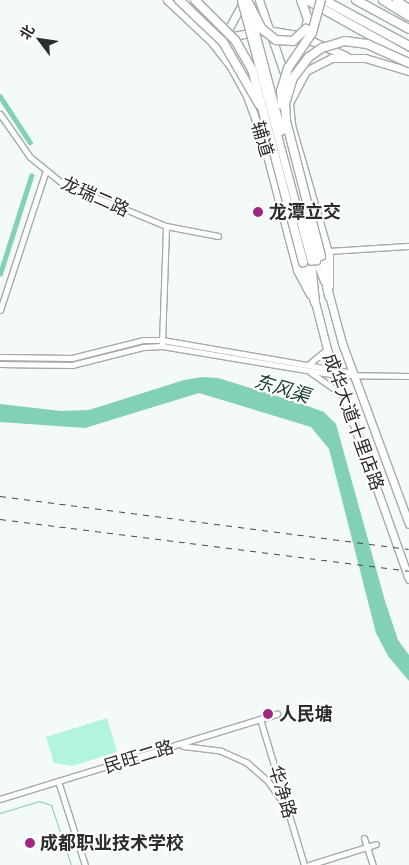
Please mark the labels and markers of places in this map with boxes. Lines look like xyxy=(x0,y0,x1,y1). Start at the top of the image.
place label: 龙潭立交 xyxy=(269,201,341,223)
marker: 龙潭立交 xyxy=(251,205,265,219)
place label: 人民塘 xyxy=(279,703,333,725)
marker: 人民塘 xyxy=(261,707,275,721)
place label: 成都职业技术学校 xyxy=(40,832,184,854)
marker: 成都职业技术学校 xyxy=(24,837,36,849)

